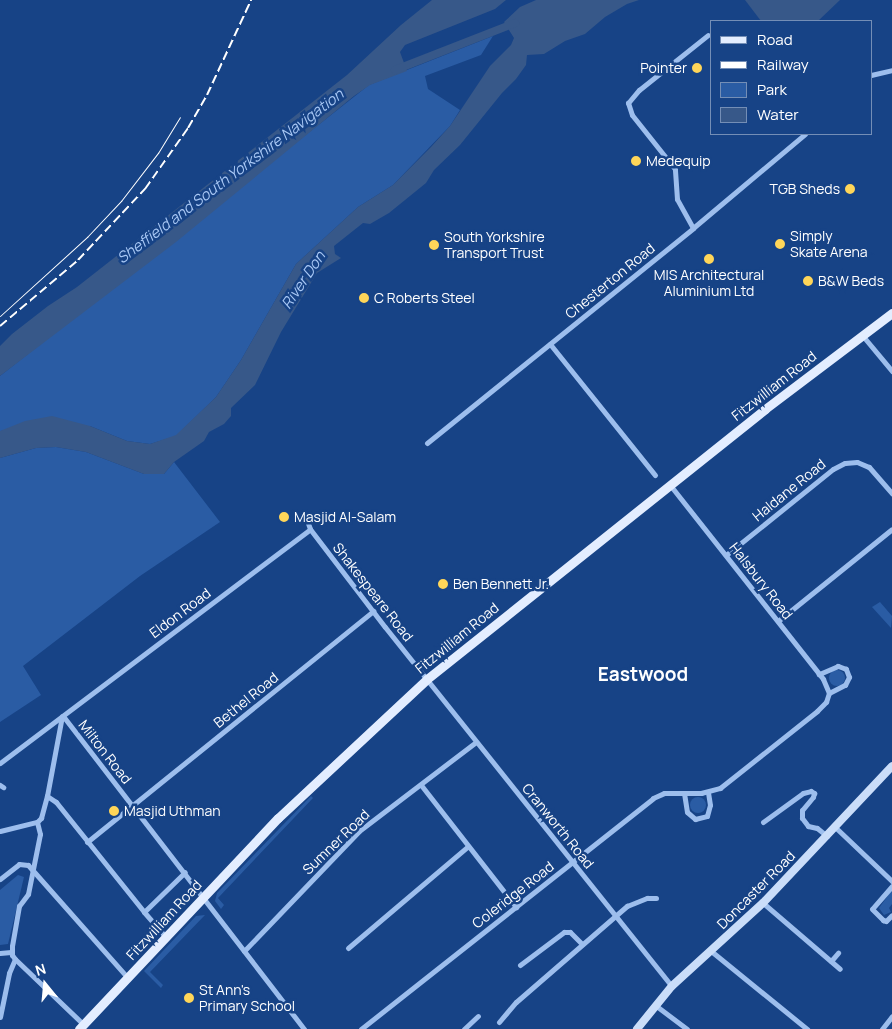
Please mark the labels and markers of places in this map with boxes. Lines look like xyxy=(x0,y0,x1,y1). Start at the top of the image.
place label: Pointer xyxy=(640,60,687,76)
marker: Pointer xyxy=(691,62,703,74)
place label: Medequip xyxy=(646,153,711,169)
marker: Medequip xyxy=(630,155,642,167)
place label: TGB Sheds xyxy=(770,181,840,197)
marker: TGB Sheds xyxy=(844,183,856,195)
place label: Simply Skate Arena xyxy=(790,228,868,260)
place label: South Yorkshire Transport Trust xyxy=(444,229,545,262)
marker: Simply Skate Arena xyxy=(774,238,786,250)
marker: South Yorkshire Transport Trust xyxy=(428,239,440,251)
marker: MIS Architectural Aluminium Ltd xyxy=(703,253,715,265)
place label: MIS Architectural Aluminium Ltd xyxy=(654,267,764,300)
place label: B&W Beds xyxy=(818,273,884,289)
marker: B&W Beds xyxy=(802,275,814,287)
place label: C Roberts Steel xyxy=(374,290,475,306)
marker: C Roberts Steel xyxy=(358,292,370,304)
place label: Masjid Al-Salam xyxy=(294,509,396,525)
marker: Masjid Al-Salam xyxy=(278,511,290,523)
place label: Ben Bennett Jr. xyxy=(453,576,549,592)
marker: Ben Bennett Jr. xyxy=(437,578,449,590)
place label: Masjid Uthman xyxy=(124,803,220,819)
marker: Masjid Uthman xyxy=(108,805,120,817)
place label: St Ann's Primary School xyxy=(199,982,295,1014)
marker: St Ann's Primary School xyxy=(183,992,195,1004)

